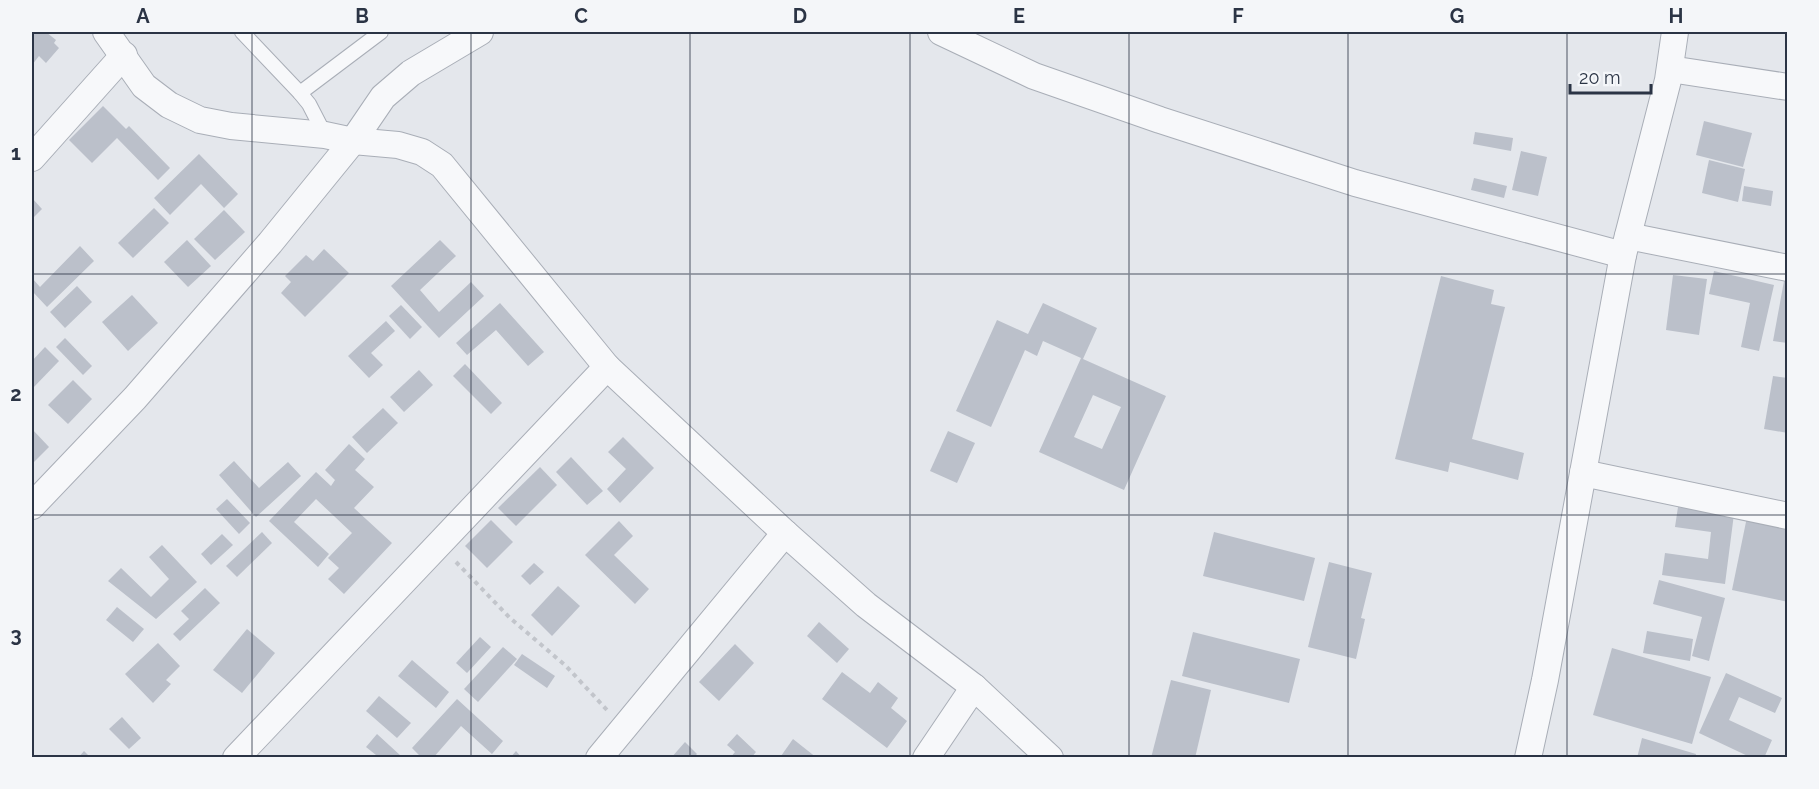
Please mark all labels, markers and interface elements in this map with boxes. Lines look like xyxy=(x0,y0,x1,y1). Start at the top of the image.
text: A xyxy=(136,4,150,28)
text: B xyxy=(355,4,369,28)
text: C xyxy=(574,4,588,28)
text: D xyxy=(793,4,807,28)
text: E xyxy=(1013,4,1025,28)
text: F xyxy=(1232,4,1244,28)
text: G xyxy=(1450,4,1464,28)
text: H xyxy=(1669,4,1683,28)
scale bar xyxy=(1570,57,1651,95)
text: 20 m xyxy=(1579,67,1621,88)
text: 1 xyxy=(11,141,21,165)
text: 2 xyxy=(10,382,22,406)
text: 3 xyxy=(10,623,22,647)

